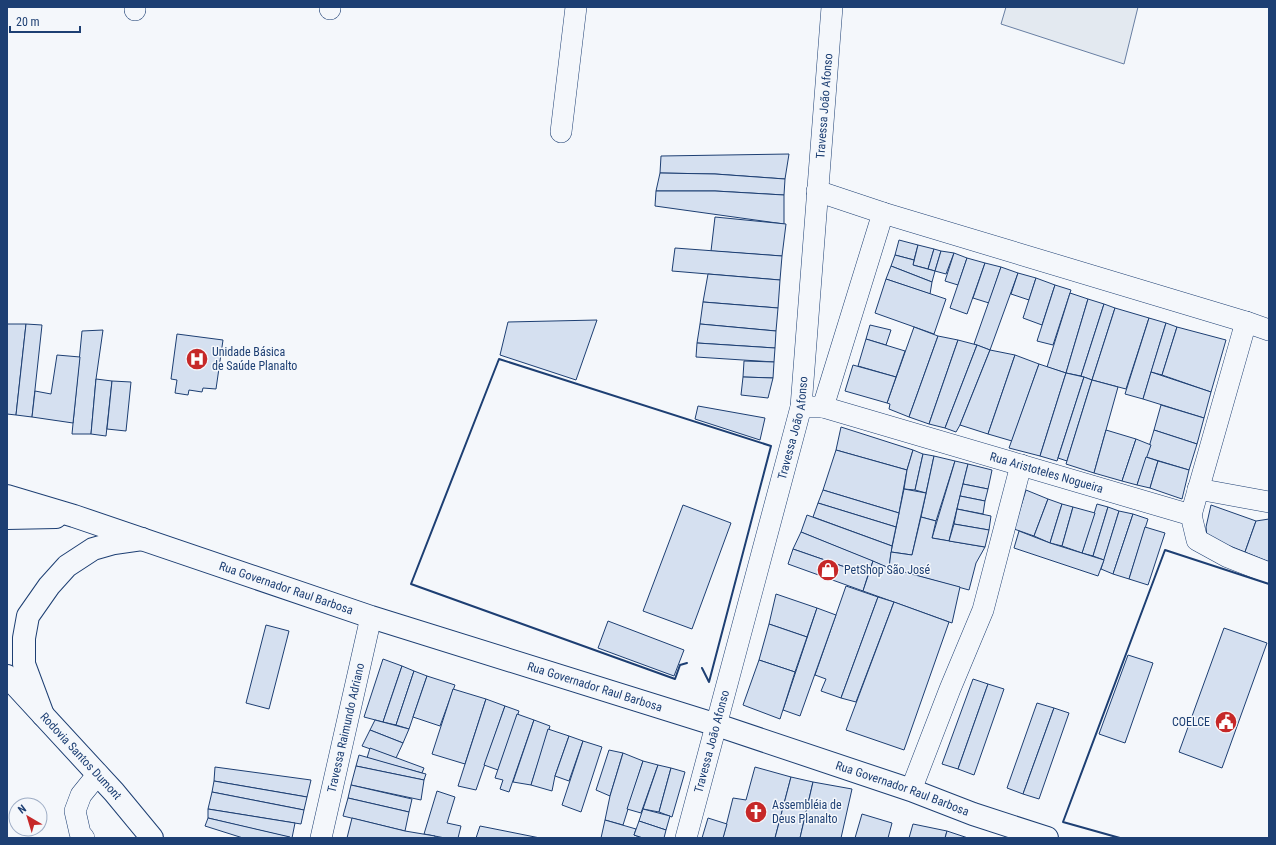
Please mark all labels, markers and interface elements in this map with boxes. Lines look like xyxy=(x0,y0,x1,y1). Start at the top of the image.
scale bar xyxy=(10,8,80,34)
text: 20 m xyxy=(16,15,40,29)
street label: Travessa João Afonso xyxy=(813,53,835,159)
place label: Unidade Básica de Saúde Planalto xyxy=(212,345,297,373)
hospital icon: Unidade Básica de Saúde Planalto xyxy=(184,346,210,372)
street label: Travessa João Afonso xyxy=(775,376,810,481)
street label: Rua Aristoteles Nogueira xyxy=(988,449,1105,496)
shop icon: PetShop São José xyxy=(815,557,841,583)
street label: Rua Governador Raul Barbosa xyxy=(217,559,355,617)
place label: PetShop São José xyxy=(844,563,931,577)
street label: Rua Governador Raul Barbosa xyxy=(526,659,664,715)
street label: Travessa Raimundo Adriano xyxy=(325,662,367,794)
street label: Travessa João Afonso xyxy=(691,689,732,794)
public building icon: COELCE xyxy=(1213,709,1239,735)
street label: Rodovia Santos Dumont xyxy=(37,710,125,803)
place label: COELCE xyxy=(1172,715,1210,729)
street label: Rua Governador Raul Barbosa xyxy=(834,758,971,819)
north arrow xyxy=(8,797,48,837)
place label: Assembléia de Deus Planalto xyxy=(772,798,842,826)
church icon: Assembléia de Deus Planalto xyxy=(743,799,769,825)
text: N xyxy=(15,802,29,817)

